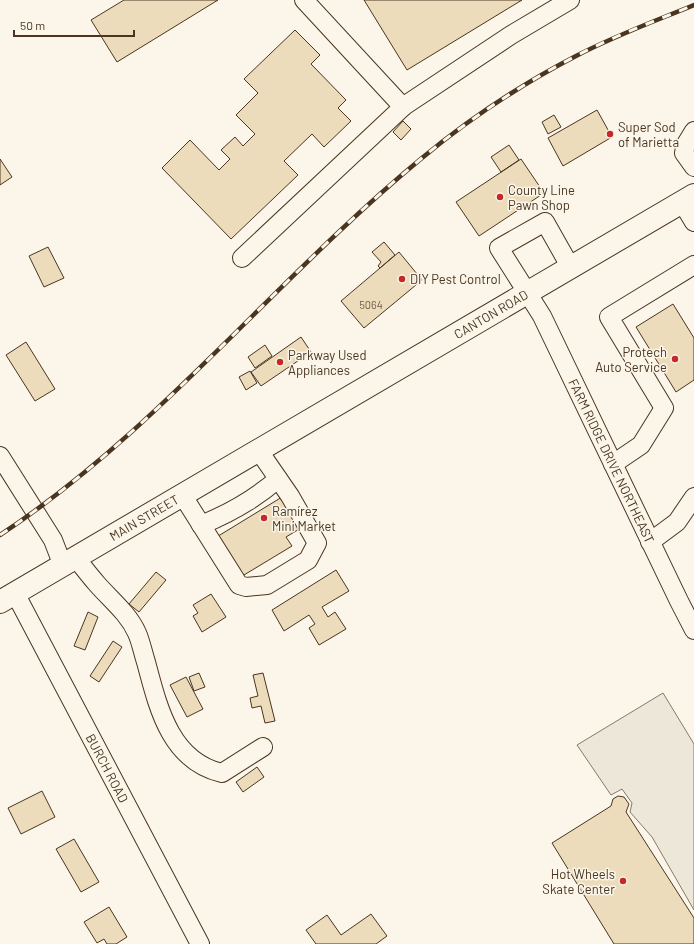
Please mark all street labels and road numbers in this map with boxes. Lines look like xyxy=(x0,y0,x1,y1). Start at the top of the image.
street label: CANTON ROAD xyxy=(451,286,531,342)
street label: FARM RIDGE DRIVE NORTHEAST xyxy=(565,376,658,546)
street label: MAIN STREET xyxy=(106,491,182,544)
street label: BURCH ROAD xyxy=(83,731,132,805)

